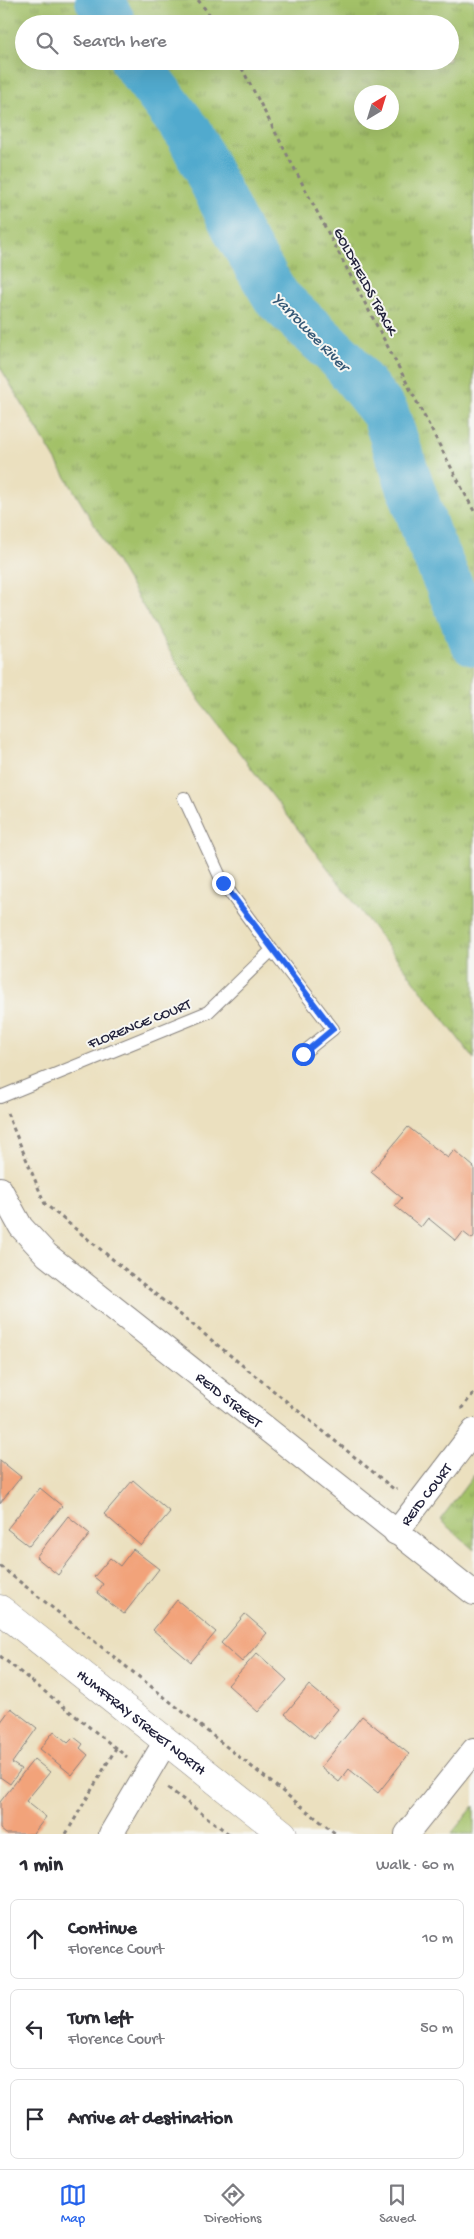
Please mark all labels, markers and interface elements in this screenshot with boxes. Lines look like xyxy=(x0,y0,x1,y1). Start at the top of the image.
search box xyxy=(15,15,459,70)
icon: search xyxy=(33,29,61,57)
text: Search here xyxy=(73,31,167,54)
north arrow xyxy=(354,85,399,130)
street label: GOLDFIELDS TRACK xyxy=(328,225,401,340)
water label: Yarrowee River xyxy=(267,290,354,379)
route end xyxy=(212,872,235,895)
street label: FLORENCE COURT xyxy=(85,996,195,1054)
route start xyxy=(292,1043,315,1066)
street label: REID STREET xyxy=(191,1369,266,1433)
street label: REID COURT xyxy=(398,1460,458,1530)
street label: HUMFFRAY STREET NORTH xyxy=(72,1666,209,1780)
text: 1 min xyxy=(20,1854,63,1879)
text: Walk · 60 m xyxy=(376,1857,454,1876)
text: Continue xyxy=(68,1918,137,1941)
icon: ahead xyxy=(21,1925,49,1953)
text: 10 m xyxy=(422,1930,453,1949)
text: Florence Court xyxy=(68,1941,164,1960)
text: Turn left xyxy=(68,2008,132,2031)
icon: left xyxy=(21,2015,49,2043)
text: 50 m xyxy=(420,2020,453,2039)
text: Florence Court xyxy=(68,2031,164,2050)
icon: arrive xyxy=(21,2105,49,2133)
text: Arrive at destination xyxy=(68,2108,232,2131)
tab: Map xyxy=(59,2181,87,2228)
tab: Directions xyxy=(205,2181,262,2228)
tab: Saved xyxy=(379,2181,415,2228)

